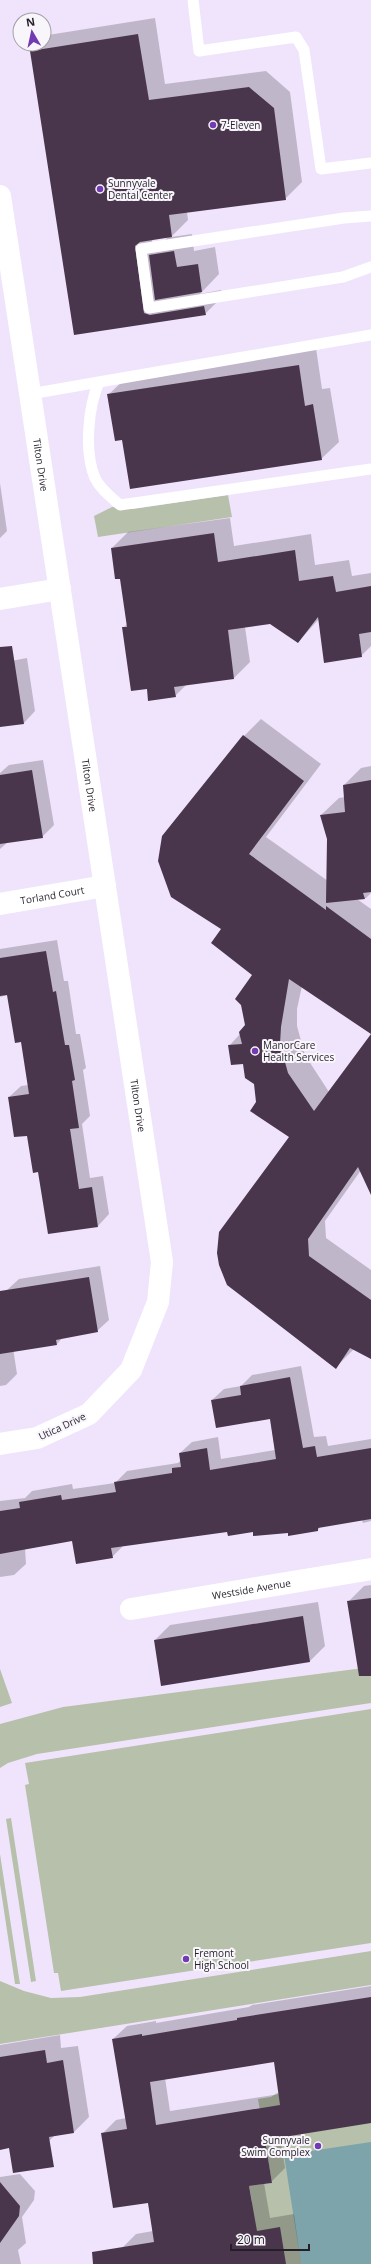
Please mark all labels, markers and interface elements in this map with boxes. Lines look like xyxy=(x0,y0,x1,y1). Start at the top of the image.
north arrow xyxy=(12,12,52,52)
text: N xyxy=(25,14,36,30)
place label: 7-Eleven xyxy=(221,118,260,132)
marker: 7-Eleven xyxy=(208,120,218,130)
place label: Sunnyvale Dental Center xyxy=(108,176,173,202)
marker: Sunnyvale Dental Center xyxy=(95,184,105,194)
street label: Tilton Drive xyxy=(30,437,52,493)
street label: Tilton Drive xyxy=(79,758,101,813)
street label: Torland Court xyxy=(19,883,86,907)
place label: ManorCare Health Services xyxy=(263,1038,334,1064)
marker: ManorCare Health Services xyxy=(250,1046,260,1056)
street label: Tilton Drive xyxy=(127,1078,149,1133)
street label: Utica Drive xyxy=(36,1409,88,1443)
street label: Westside Avenue xyxy=(211,1575,292,1602)
place label: Fremont High School xyxy=(194,1946,249,1972)
marker: Fremont High School xyxy=(181,1954,191,1964)
place label: Sunnyvale Swim Complex xyxy=(241,2133,311,2159)
marker: Sunnyvale Swim Complex xyxy=(313,2141,323,2151)
scale bar xyxy=(231,2226,309,2252)
text: 20 m xyxy=(237,2231,265,2248)

